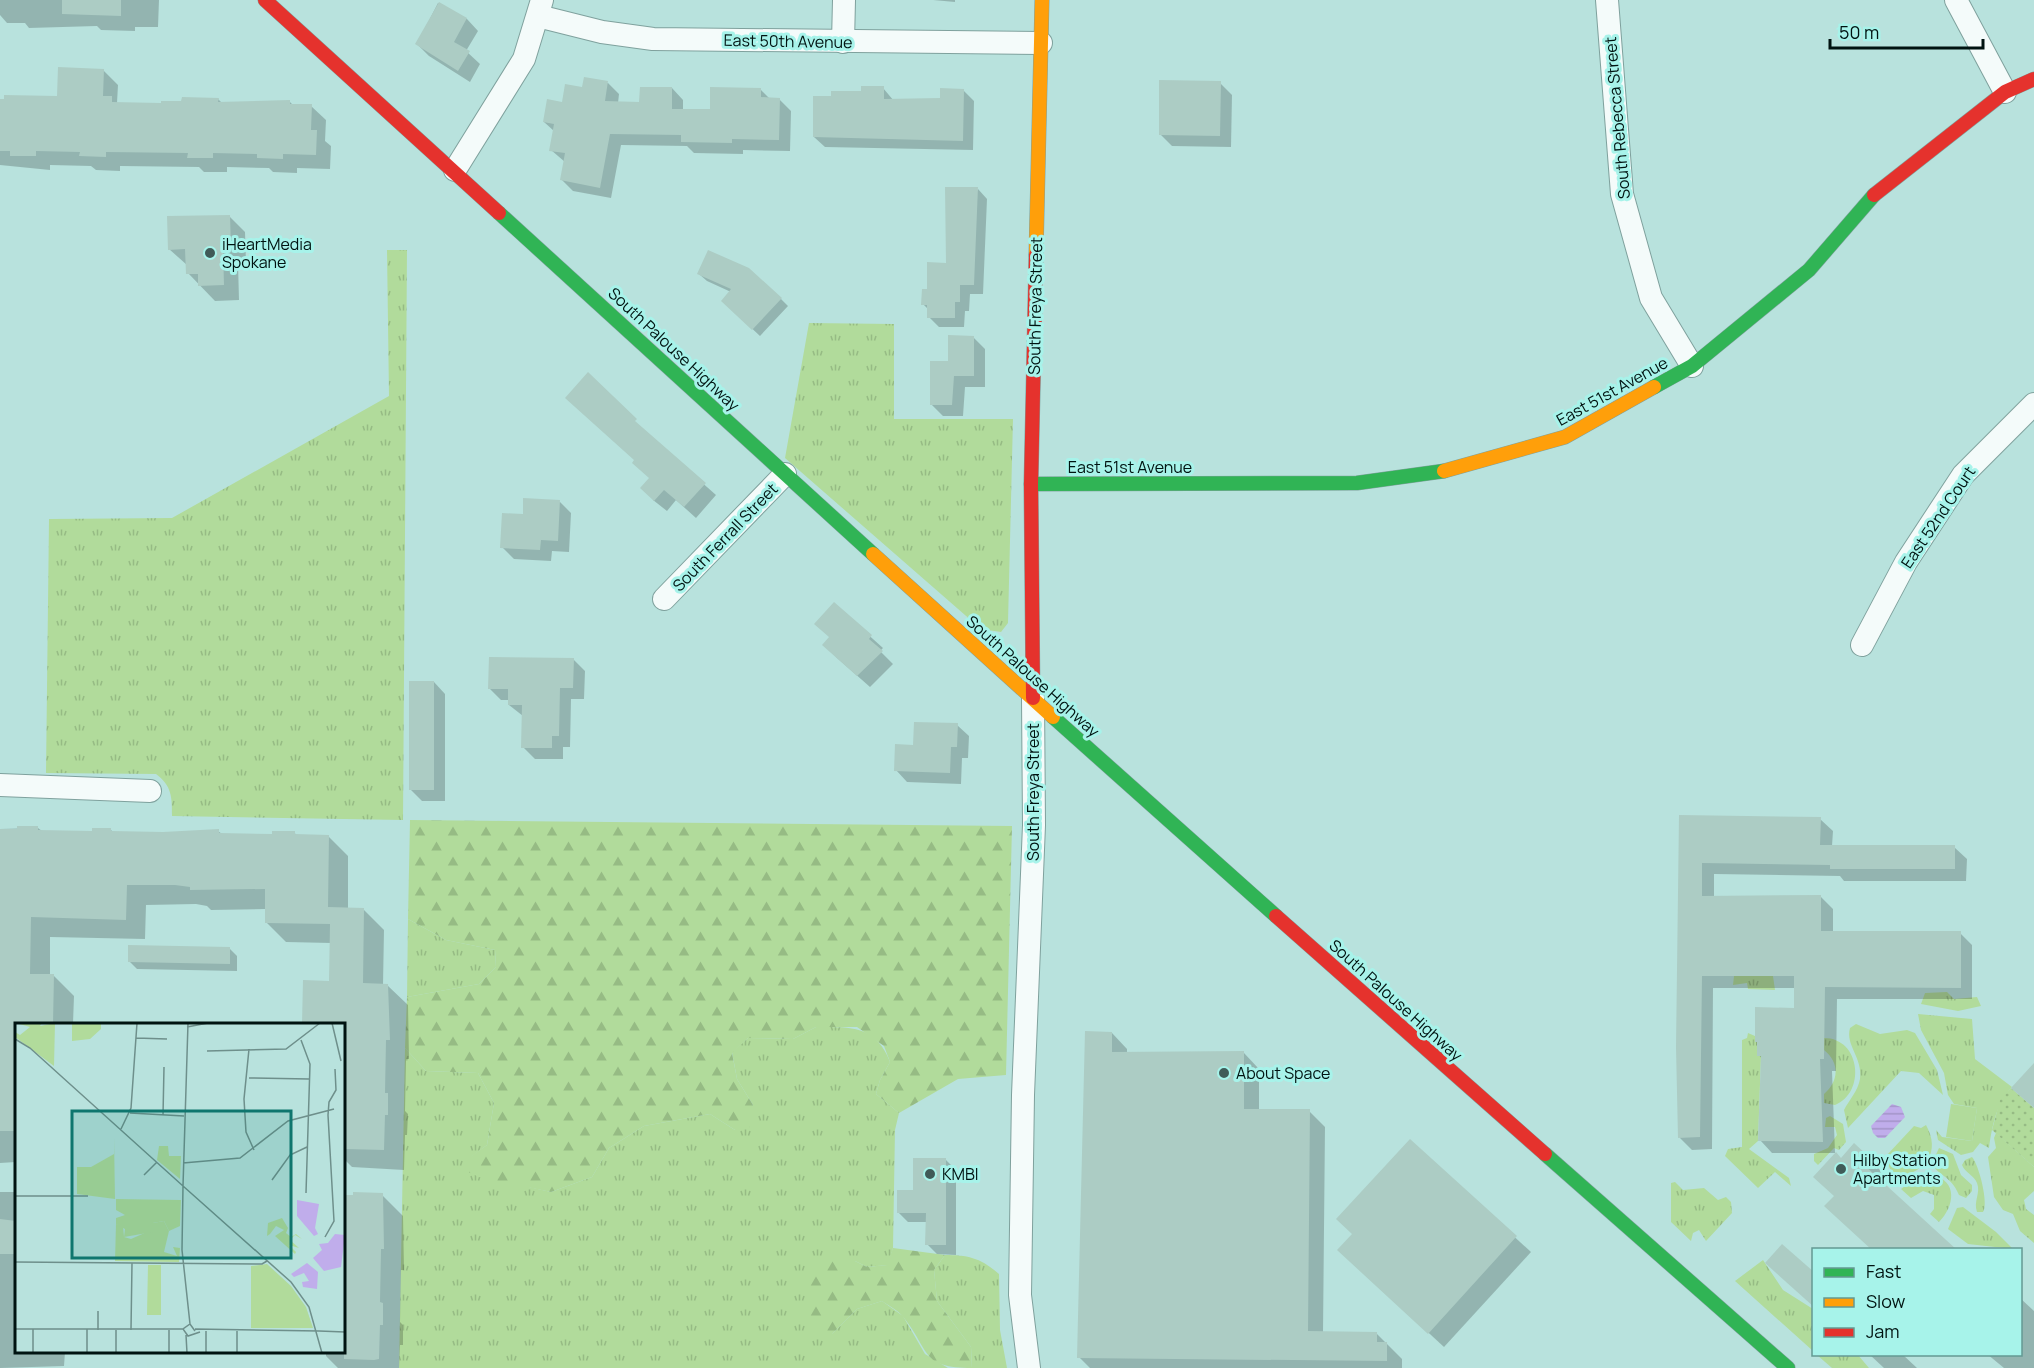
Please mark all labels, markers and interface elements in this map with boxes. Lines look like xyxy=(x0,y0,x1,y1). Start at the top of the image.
scale bar xyxy=(1830,12,1983,50)
text: 50 m xyxy=(1839,20,1879,44)
street label: East 50th Avenue xyxy=(723,29,853,53)
street label: South Rebecca Street xyxy=(1599,36,1635,200)
place label: iHeartMedia Spokane xyxy=(222,233,312,273)
street label: South Freya Street xyxy=(1023,237,1047,375)
marker: iHeartMedia Spokane xyxy=(203,246,217,260)
street label: South Palouse Highway xyxy=(604,282,745,416)
street label: East 51st Avenue xyxy=(1552,351,1672,431)
street label: East 51st Avenue xyxy=(1068,456,1192,478)
street label: East 52nd Court xyxy=(1896,462,1980,572)
street label: South Ferrall Street xyxy=(667,478,783,596)
street label: South Palouse Highway xyxy=(962,610,1105,742)
street label: South Freya Street xyxy=(1022,723,1044,861)
street label: South Palouse Highway xyxy=(1325,934,1468,1066)
inset map xyxy=(15,1023,345,1353)
place label: About Space xyxy=(1236,1062,1330,1084)
marker: About Space xyxy=(1217,1066,1231,1080)
place label: Hilby Station Apartments xyxy=(1853,1149,1946,1189)
marker: Hilby Station Apartments xyxy=(1834,1162,1848,1176)
place label: KMBI xyxy=(942,1163,979,1185)
marker: KMBI xyxy=(923,1167,937,1181)
legend xyxy=(1812,1248,2022,1356)
text: Fast xyxy=(1866,1259,1901,1283)
text: Slow xyxy=(1866,1289,1906,1313)
text: Jam xyxy=(1866,1319,1900,1343)

